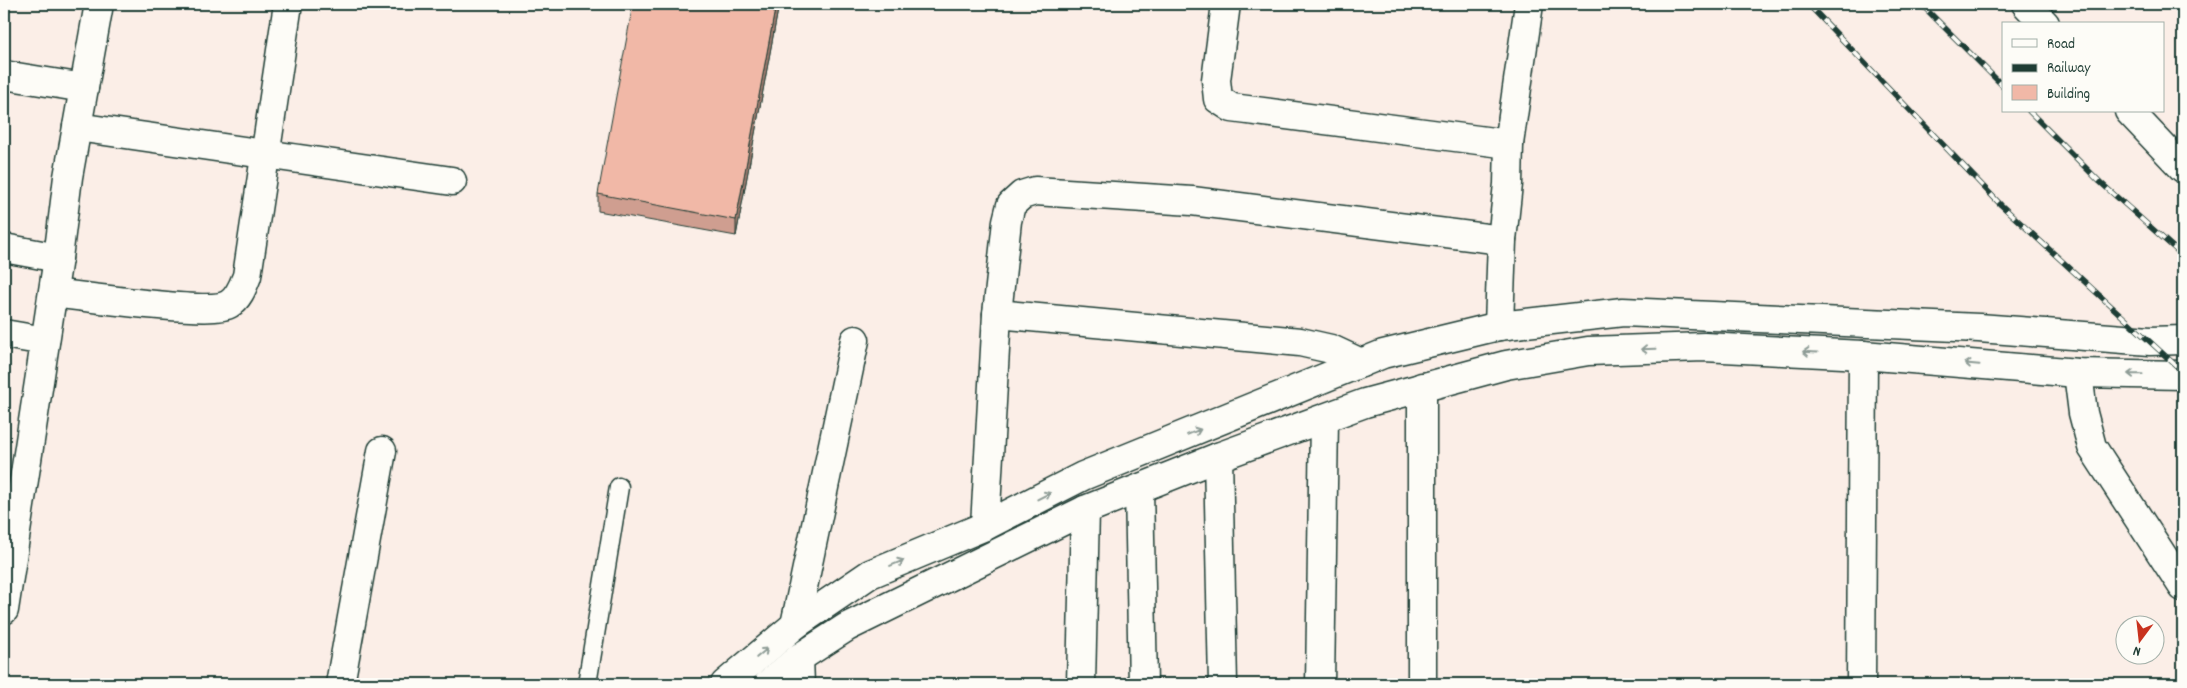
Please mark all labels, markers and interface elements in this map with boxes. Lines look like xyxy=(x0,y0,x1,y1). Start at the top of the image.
legend xyxy=(2002,22,2164,112)
text: Road xyxy=(2047,34,2075,56)
text: Railway xyxy=(2047,58,2091,80)
text: Building xyxy=(2047,84,2090,106)
one-way arrow xyxy=(1640,344,1656,353)
one-way arrow xyxy=(1803,348,1819,357)
one-way arrow xyxy=(1965,359,1981,369)
one-way arrow xyxy=(2127,369,2143,379)
one-way arrow xyxy=(1186,426,1201,436)
one-way arrow xyxy=(1037,490,1052,500)
one-way arrow xyxy=(889,557,904,567)
north arrow xyxy=(2114,616,2164,666)
text: N xyxy=(2131,640,2143,661)
one-way arrow xyxy=(756,647,769,658)

